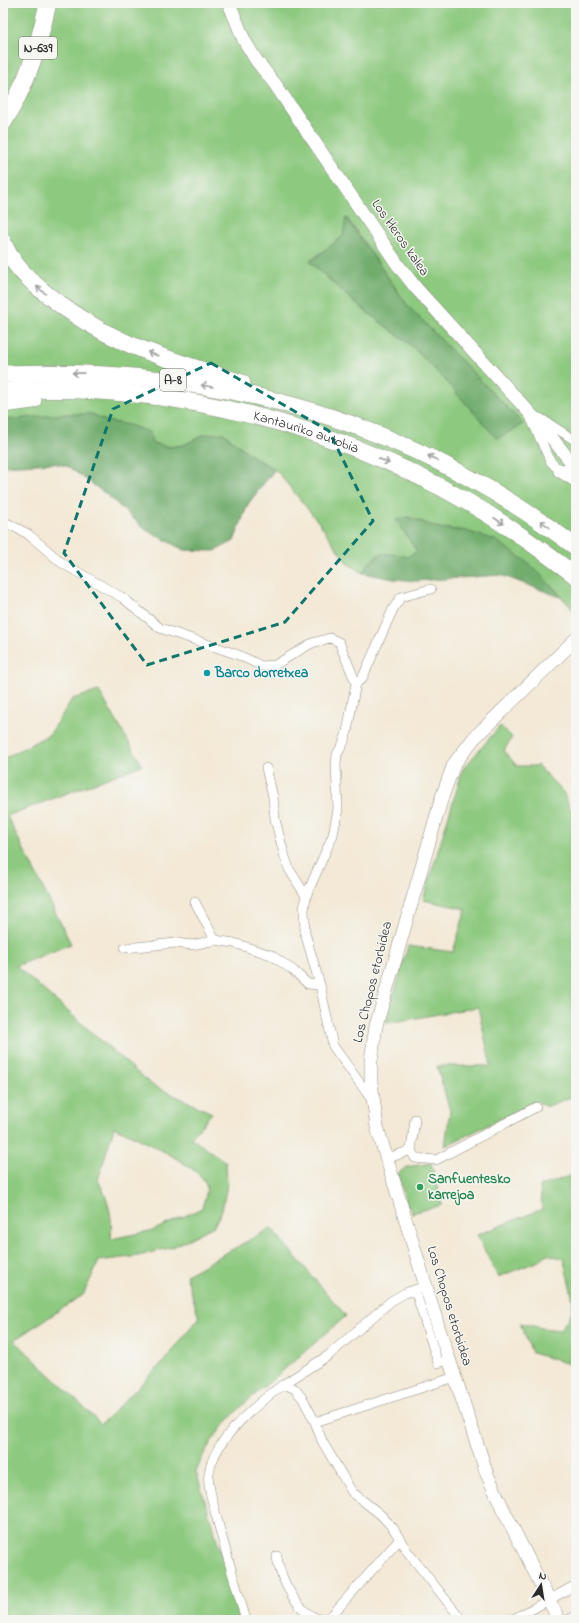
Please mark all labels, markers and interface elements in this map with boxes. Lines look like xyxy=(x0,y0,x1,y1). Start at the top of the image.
road number: N-639 xyxy=(19,37,57,59)
street label: Los Heros kalea xyxy=(366,195,434,281)
one-way arrow xyxy=(36,286,47,295)
one-way arrow xyxy=(148,350,160,358)
one-way arrow xyxy=(72,369,85,377)
road number: A-8 xyxy=(160,369,186,391)
one-way arrow xyxy=(201,382,214,390)
street label: Kantauriko autobia xyxy=(251,405,362,459)
one-way arrow xyxy=(427,454,439,461)
one-way arrow xyxy=(378,458,390,465)
one-way arrow xyxy=(493,518,505,526)
one-way arrow xyxy=(539,520,550,528)
place label: Barco dorretxea xyxy=(214,663,309,684)
marker: Barco dorretxea xyxy=(202,668,212,678)
street label: Los Chopos etorbidea xyxy=(348,919,398,1045)
place label: Sanfuentesko karrejoa xyxy=(428,1169,511,1206)
marker: Sanfuentesko karrejoa xyxy=(415,1182,425,1192)
street label: Los Chopos etorbidea xyxy=(421,1243,477,1369)
north arrow xyxy=(521,1565,561,1605)
text: N xyxy=(538,1568,548,1585)

